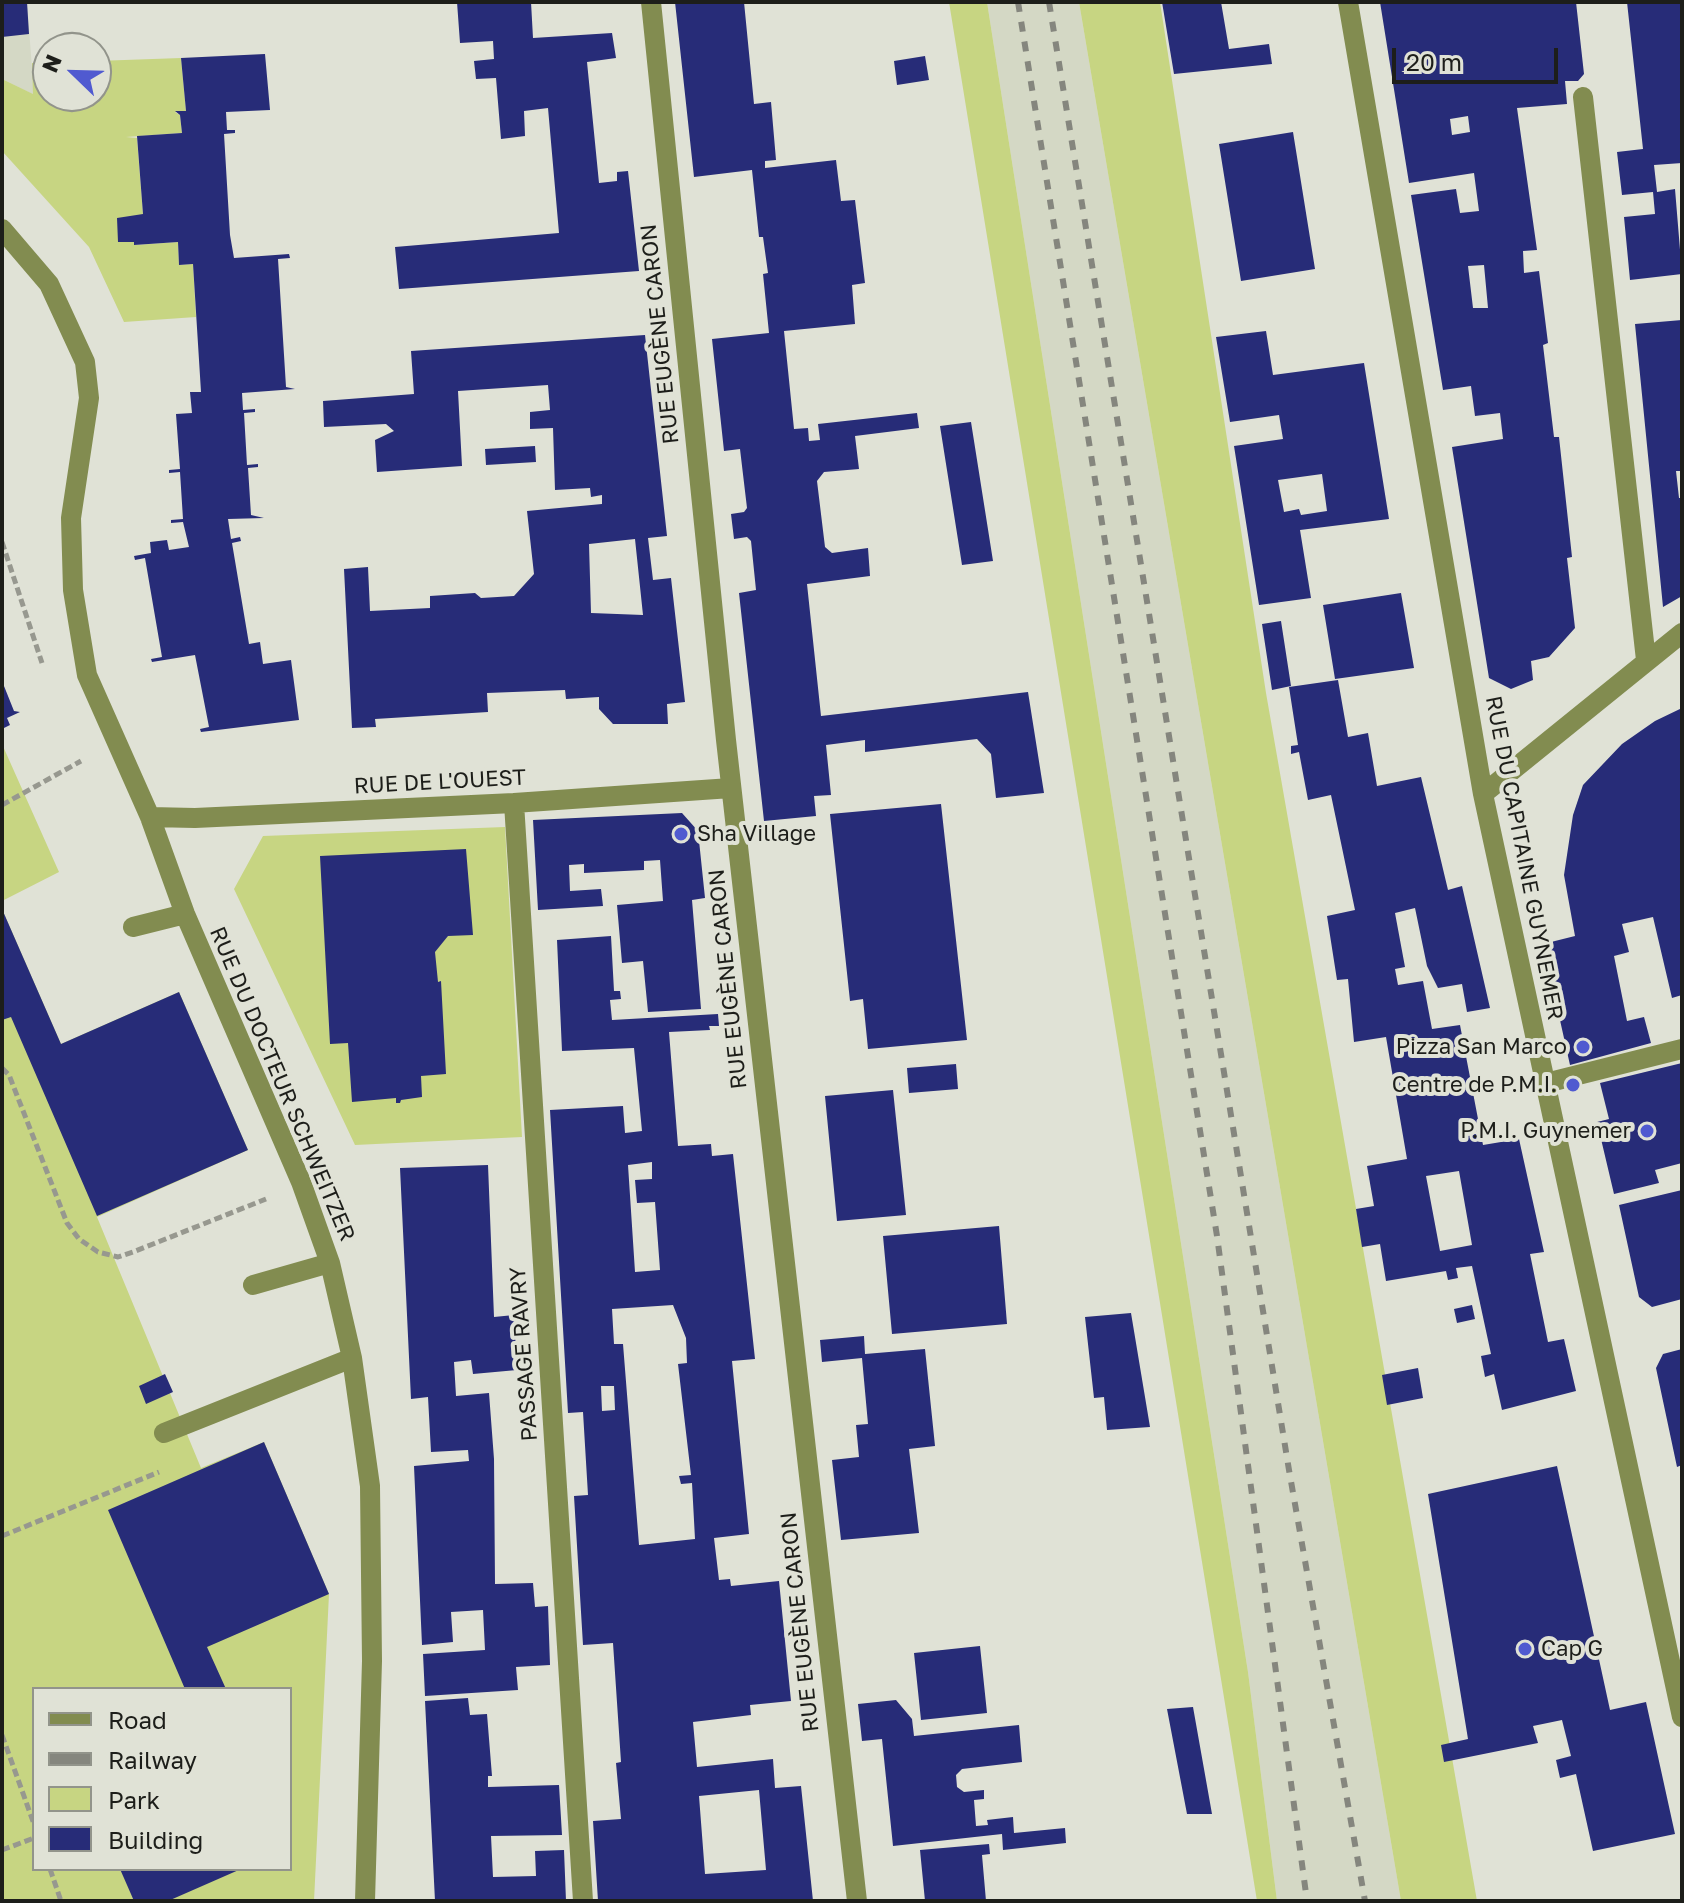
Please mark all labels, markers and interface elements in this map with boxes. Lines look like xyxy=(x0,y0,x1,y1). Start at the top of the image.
north arrow xyxy=(32,32,112,112)
scale bar xyxy=(1396,32,1562,82)
text: 20 m xyxy=(1406,47,1462,76)
text: N xyxy=(36,50,67,76)
street label: RUE EUGÈNE CARON xyxy=(635,223,685,445)
street label: RUE DU CAPITAINE GUYNEMER xyxy=(1480,694,1568,1022)
street label: RUE DE L'OUEST xyxy=(353,764,527,800)
place label: Sha Village xyxy=(697,821,816,847)
marker: Sha Village xyxy=(672,825,690,843)
street label: RUE EUGÈNE CARON xyxy=(703,868,753,1090)
street label: RUE DU DOCTEUR SCHWEITZER xyxy=(204,923,360,1245)
place label: Pizza San Marco xyxy=(1396,1034,1567,1060)
marker: Pizza San Marco xyxy=(1574,1038,1592,1056)
place label: Centre de P.M.I. xyxy=(1392,1072,1557,1098)
marker: Centre de P.M.I. xyxy=(1564,1076,1582,1094)
place label: P.M.I. Guynemer xyxy=(1460,1118,1631,1144)
marker: P.M.I. Guynemer xyxy=(1638,1122,1656,1140)
street label: PASSAGE RAVRY xyxy=(505,1266,543,1442)
street label: RUE EUGÈNE CARON xyxy=(775,1511,825,1733)
place label: Cap G xyxy=(1541,1636,1603,1662)
marker: Cap G xyxy=(1516,1640,1534,1658)
legend xyxy=(32,1687,292,1871)
text: Road xyxy=(108,1705,167,1734)
text: Railway xyxy=(108,1745,197,1774)
text: Park xyxy=(108,1785,160,1814)
text: Building xyxy=(108,1825,203,1854)

